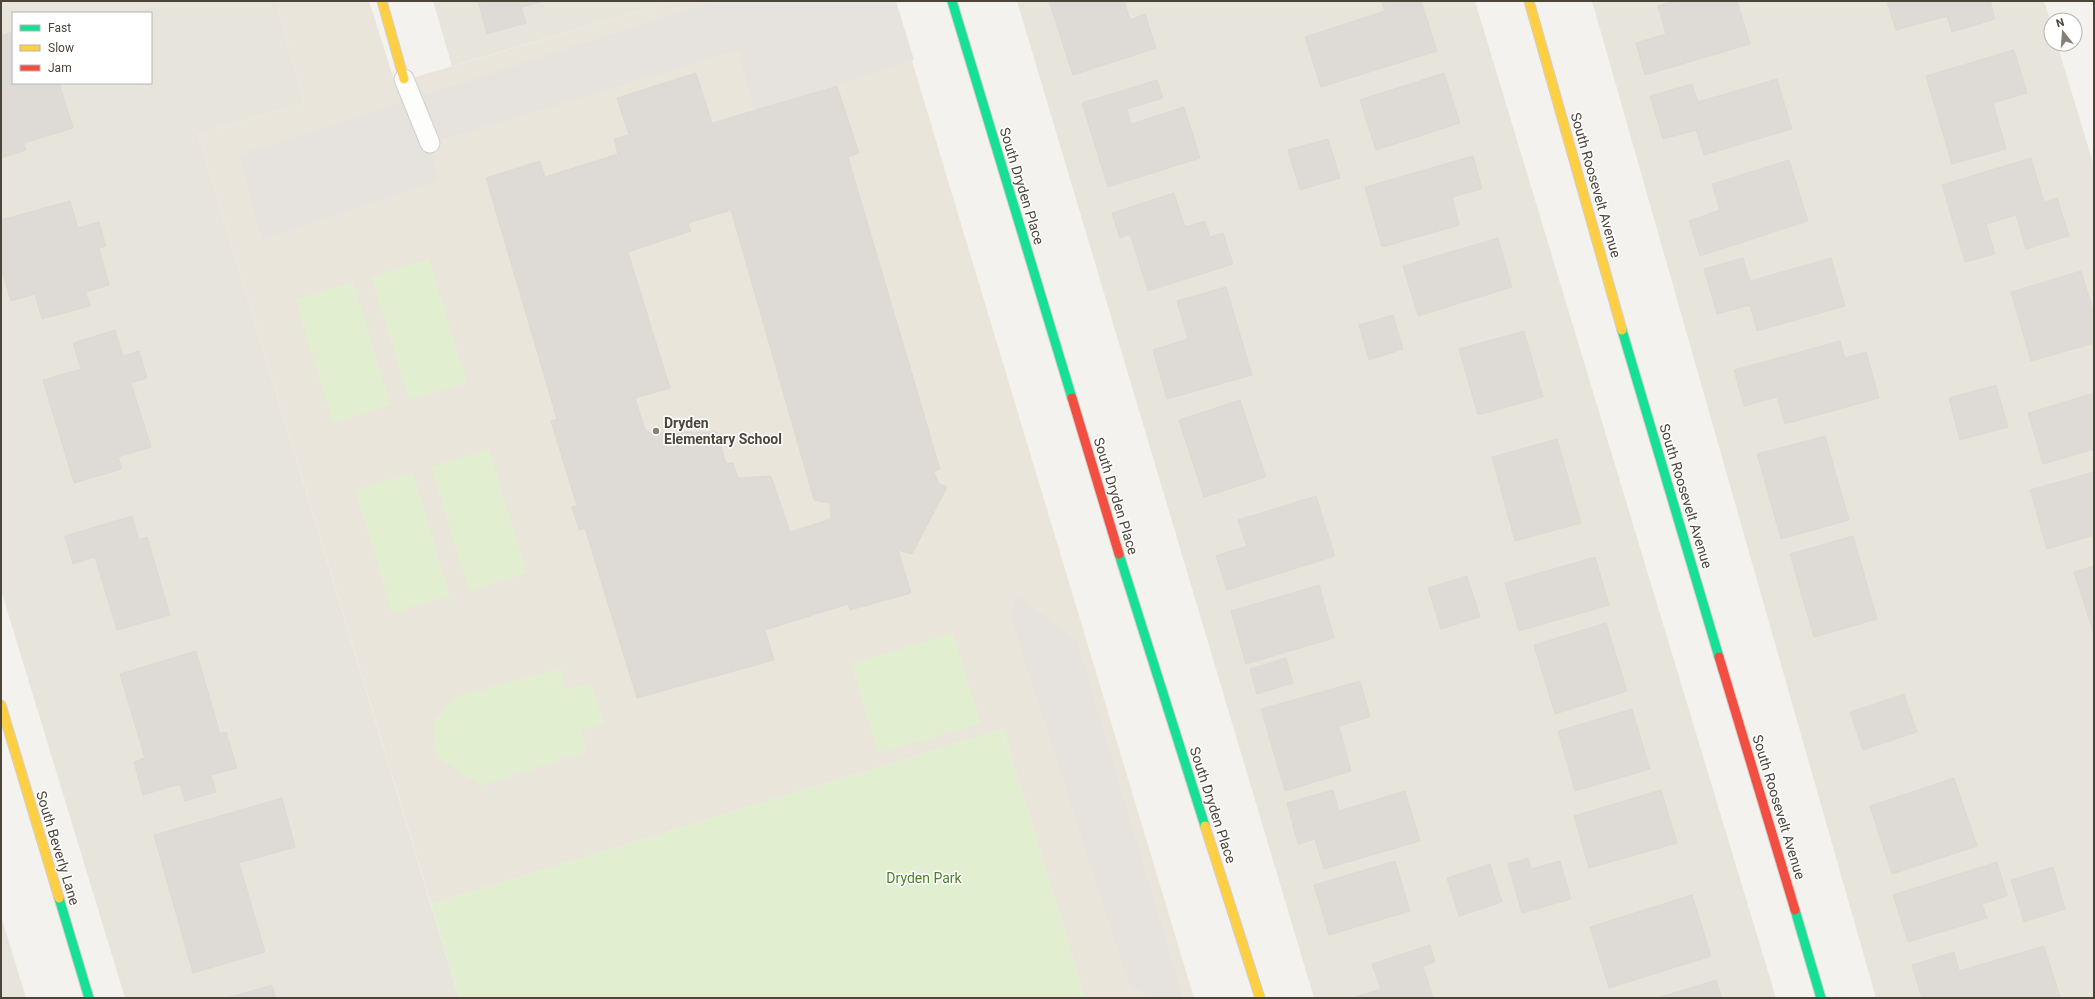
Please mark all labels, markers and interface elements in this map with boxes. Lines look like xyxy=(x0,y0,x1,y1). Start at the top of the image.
legend xyxy=(12,12,152,84)
north arrow xyxy=(2043,12,2083,52)
text: N xyxy=(2055,15,2066,30)
text: Fast xyxy=(48,21,71,35)
text: Slow xyxy=(48,41,74,55)
text: Jam xyxy=(48,61,72,75)
street label: South Roosevelt Avenue xyxy=(1568,111,1624,259)
street label: South Dryden Place xyxy=(997,126,1047,246)
place label: Dryden Elementary School xyxy=(664,415,782,447)
street label: South Roosevelt Avenue xyxy=(1656,422,1716,570)
marker: Dryden Elementary School xyxy=(651,426,661,436)
street label: South Dryden Place xyxy=(1091,436,1141,556)
street label: South Roosevelt Avenue xyxy=(1749,733,1809,881)
street label: South Dryden Place xyxy=(1187,745,1239,865)
street label: South Beverly Lane xyxy=(33,789,83,907)
park label: Dryden Park xyxy=(886,870,963,886)

